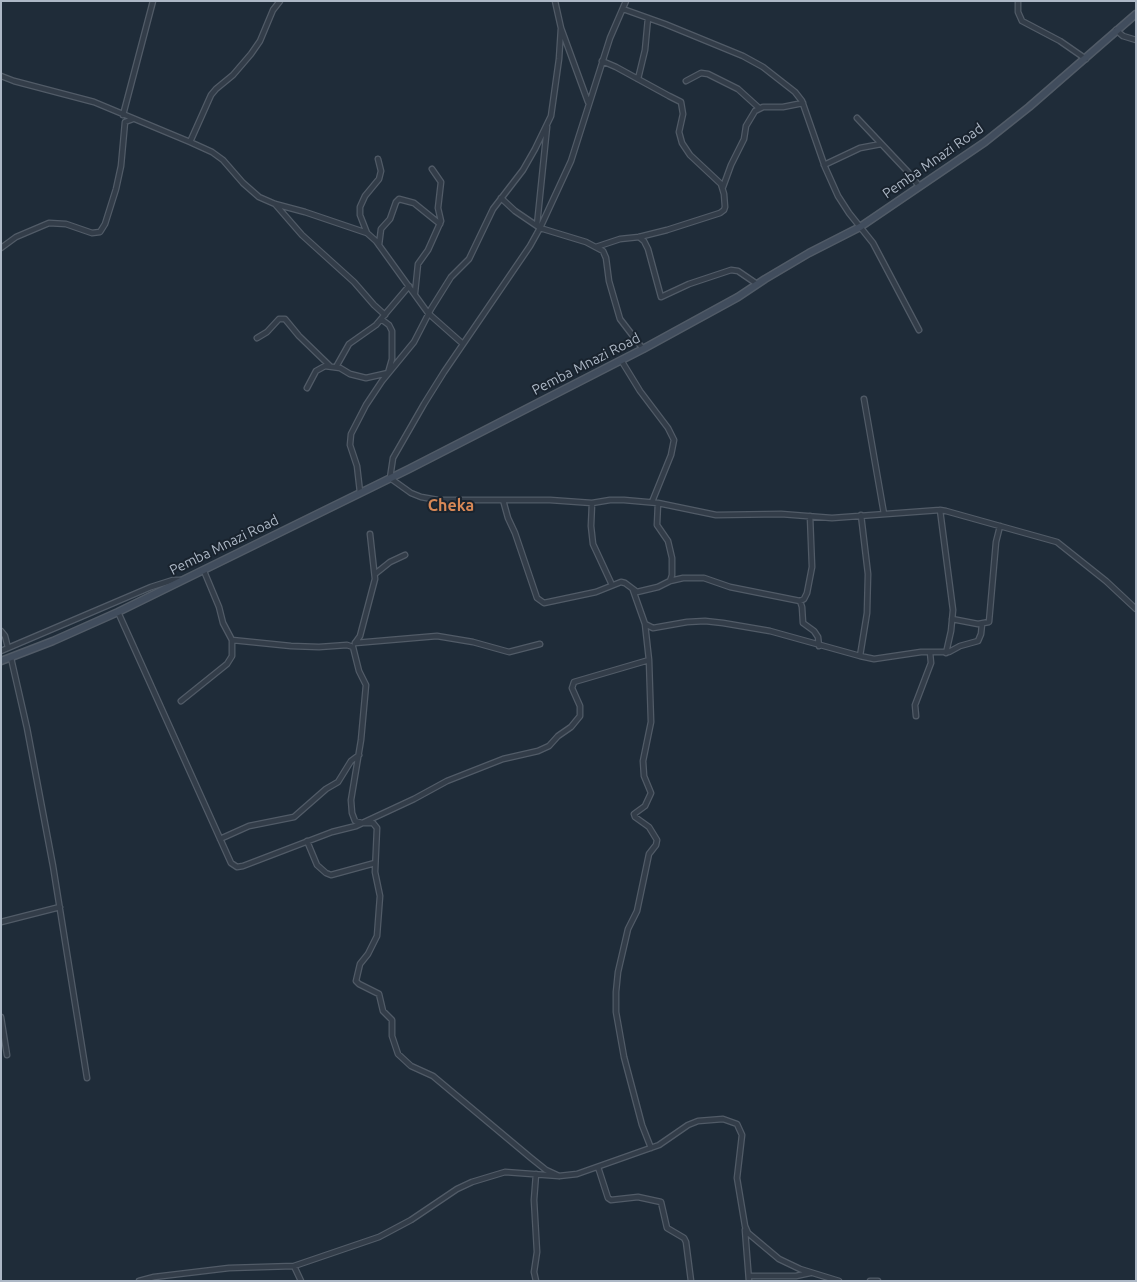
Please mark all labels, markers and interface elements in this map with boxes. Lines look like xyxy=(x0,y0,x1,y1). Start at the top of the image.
street label: Pemba Mnazi Road xyxy=(879,120,987,202)
street label: Pemba Mnazi Road xyxy=(529,329,643,399)
district label: Cheka xyxy=(428,496,474,516)
street label: Pemba Mnazi Road xyxy=(167,511,281,579)

